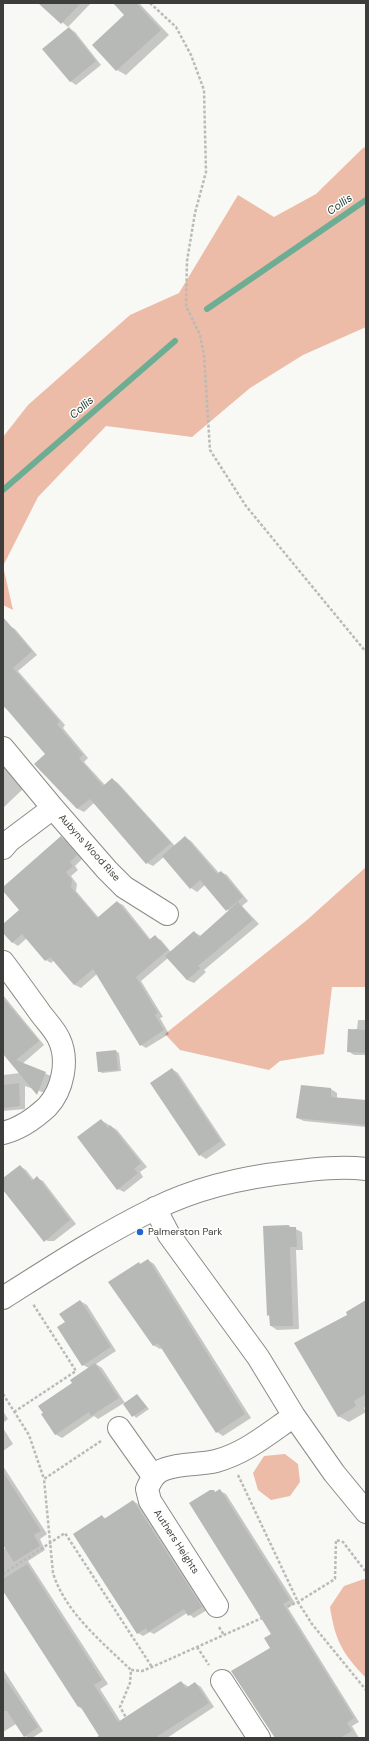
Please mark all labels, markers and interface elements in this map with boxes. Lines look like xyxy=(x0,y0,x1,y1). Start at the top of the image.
water label: Collis xyxy=(325,192,355,218)
water label: Collis xyxy=(67,394,97,422)
street label: Aubyns Wood Rise xyxy=(56,812,122,884)
place label: Palmerston Park xyxy=(148,1226,222,1238)
marker: Palmerston Park xyxy=(135,1227,145,1237)
street label: Authers Heights xyxy=(151,1508,201,1576)

